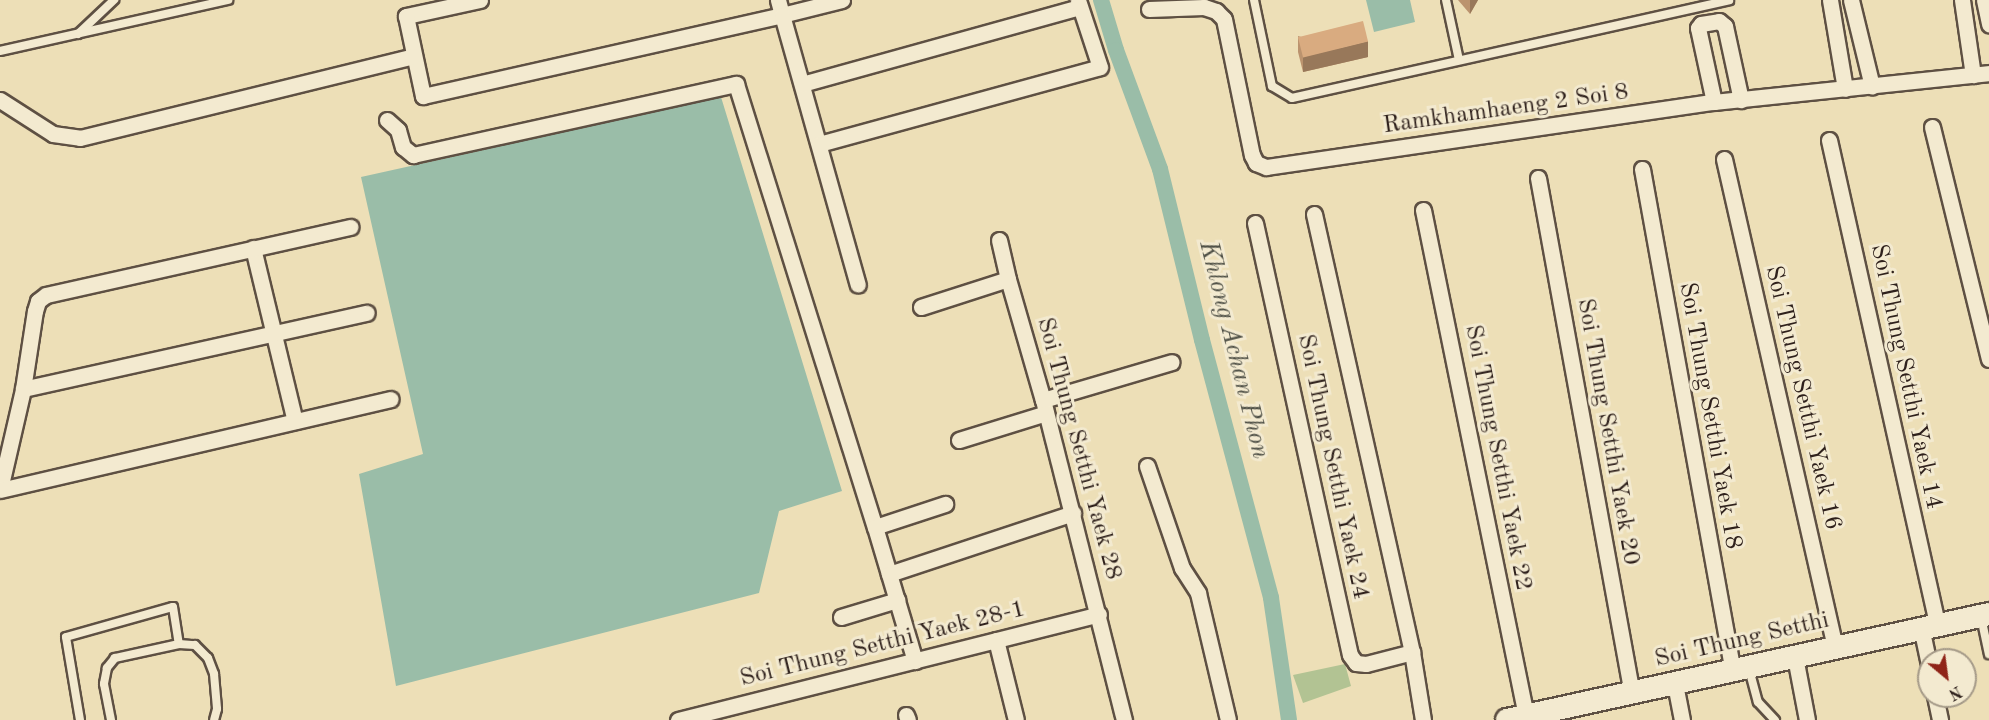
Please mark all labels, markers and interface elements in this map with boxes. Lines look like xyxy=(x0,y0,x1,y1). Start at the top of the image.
street label: Ramkhamhaeng 2 Soi 8 xyxy=(1381,79,1631,141)
water label: Khlong Achan Phon xyxy=(1191,238,1275,462)
street label: Soi Thung Setthi Yaek 14 xyxy=(1863,242,1947,512)
street label: Soi Thung Setthi Yaek 16 xyxy=(1758,263,1846,533)
street label: Soi Thung Setthi Yaek 18 xyxy=(1671,280,1747,552)
street label: Soi Thung Setthi Yaek 20 xyxy=(1569,296,1645,568)
street label: Soi Thung Setthi Yaek 28 xyxy=(1029,315,1127,583)
street label: Soi Thung Setthi Yaek 22 xyxy=(1457,322,1537,594)
street label: Soi Thung Setthi Yaek 24 xyxy=(1290,332,1374,602)
street label: Soi Thung Setthi Yaek 28-1 xyxy=(737,596,1029,694)
street label: Soi Thung Setthi xyxy=(1652,607,1832,675)
north arrow xyxy=(1917,648,1977,708)
text: N xyxy=(1946,682,1964,702)

